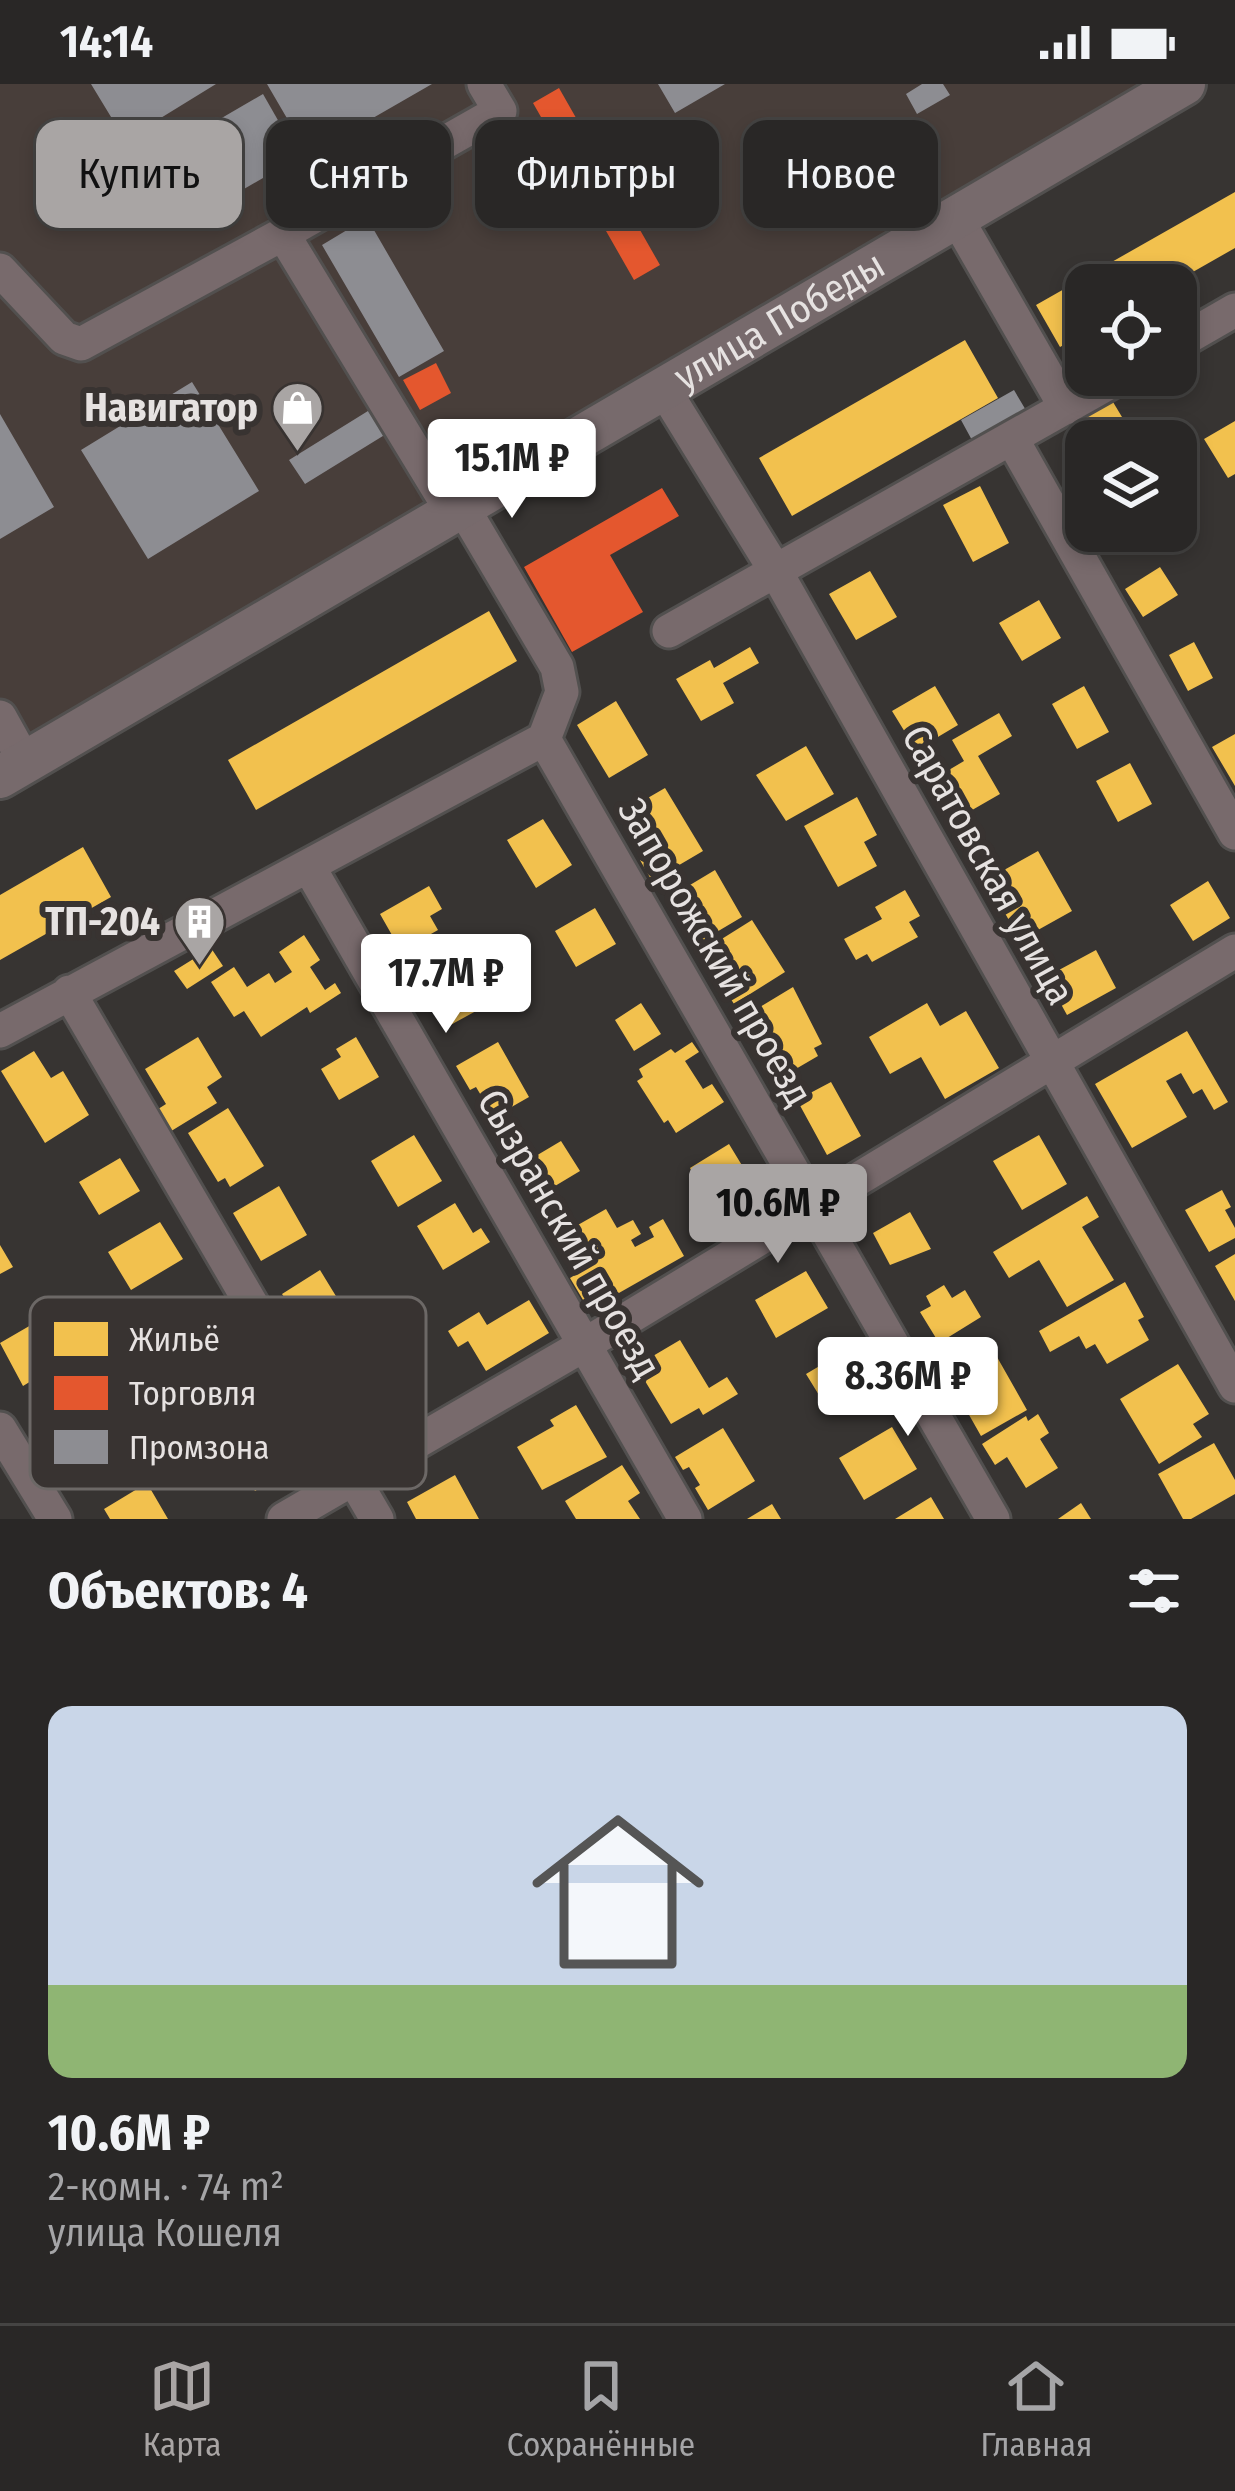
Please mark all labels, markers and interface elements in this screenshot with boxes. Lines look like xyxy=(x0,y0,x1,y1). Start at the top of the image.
text: 14:14 xyxy=(60,15,153,69)
chip: Купить xyxy=(36,120,242,228)
chip: Снять xyxy=(266,120,451,228)
chip: Фильтры xyxy=(475,120,719,228)
chip: Новое xyxy=(743,120,938,228)
street label: улица Победы xyxy=(666,241,893,400)
map controls xyxy=(1065,264,1197,552)
button: locate xyxy=(1065,264,1197,396)
shop icon: Навигатор xyxy=(269,380,325,454)
place label: Навигатор xyxy=(84,385,258,431)
pin: 15.1M ₽ xyxy=(401,419,623,521)
button: layers xyxy=(1065,420,1197,552)
text: 15.1M ₽ xyxy=(455,435,569,481)
street label: Саратовская улица xyxy=(892,717,1084,1013)
street label: Запорожский проезд xyxy=(608,790,822,1114)
building icon: ТП-204 xyxy=(171,894,227,968)
place label: ТП-204 xyxy=(45,899,160,945)
pin: 17.7M ₽ xyxy=(335,934,557,1036)
text: 17.7M ₽ xyxy=(388,950,504,996)
street label: Сызранский проезд xyxy=(468,1081,670,1387)
pin: 10.6M ₽ xyxy=(667,1164,889,1266)
text: 10.6M ₽ xyxy=(716,1180,840,1226)
legend xyxy=(30,1297,426,1489)
text: Жильё xyxy=(129,1320,220,1360)
pin: 8.36M ₽ xyxy=(797,1337,1019,1439)
text: 8.36M ₽ xyxy=(845,1353,971,1399)
text: Торговля xyxy=(129,1374,256,1414)
text: Промзона xyxy=(129,1428,270,1468)
icon: filters xyxy=(1121,1558,1187,1624)
text: Объектов: 4 xyxy=(48,1560,308,1622)
icon: home xyxy=(510,1784,726,2000)
text: 10.6M ₽ xyxy=(48,2102,210,2164)
text: 2-комн. · 74 m² xyxy=(48,2164,284,2210)
text: улица Кошеля xyxy=(48,2210,282,2256)
tab: Карта xyxy=(143,2353,221,2465)
tab: Сохранённые xyxy=(507,2353,695,2465)
tab: Главная xyxy=(981,2353,1092,2465)

